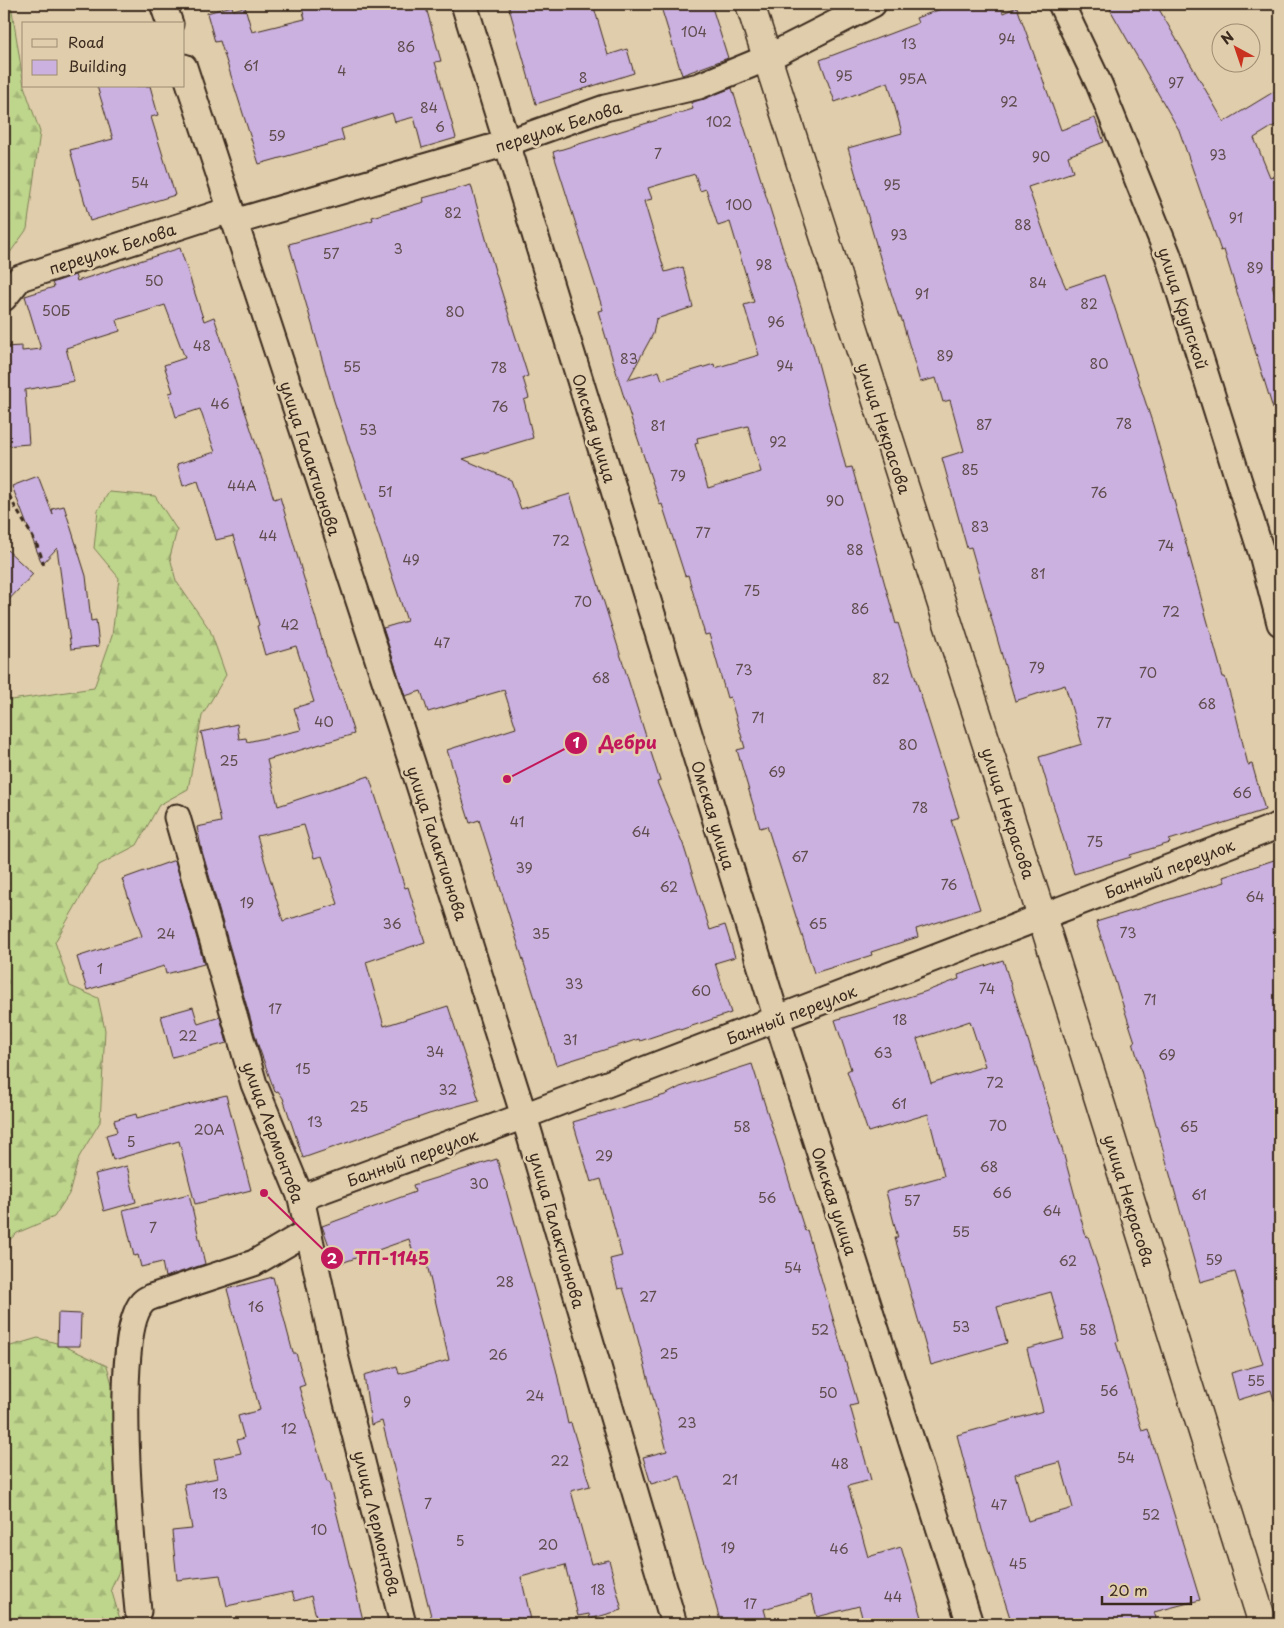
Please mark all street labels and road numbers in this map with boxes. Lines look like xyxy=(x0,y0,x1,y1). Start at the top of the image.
street label: переулок Белова xyxy=(491,94,625,158)
street label: переулок Белова xyxy=(45,216,179,280)
street label: улица Крупской xyxy=(1153,244,1215,372)
street label: улица Некрасова xyxy=(852,359,918,497)
street label: Омская улица xyxy=(567,370,623,486)
street label: улица Галактионова xyxy=(275,378,347,539)
street label: улица Некрасова xyxy=(976,744,1042,882)
street label: Омская улица xyxy=(686,757,742,873)
street label: улица Галактионова xyxy=(402,763,474,924)
street label: Банный переулок xyxy=(1100,832,1238,904)
street label: Банный переулок xyxy=(722,978,860,1050)
street label: улица Лермонтова xyxy=(237,1058,311,1206)
street label: Банный переулок xyxy=(343,1122,481,1192)
street label: улица Некрасова xyxy=(1099,1131,1161,1269)
street label: Омская улица xyxy=(806,1144,864,1258)
street label: улица Галактионова xyxy=(524,1149,592,1311)
street label: улица Лермонтова xyxy=(348,1448,408,1598)

